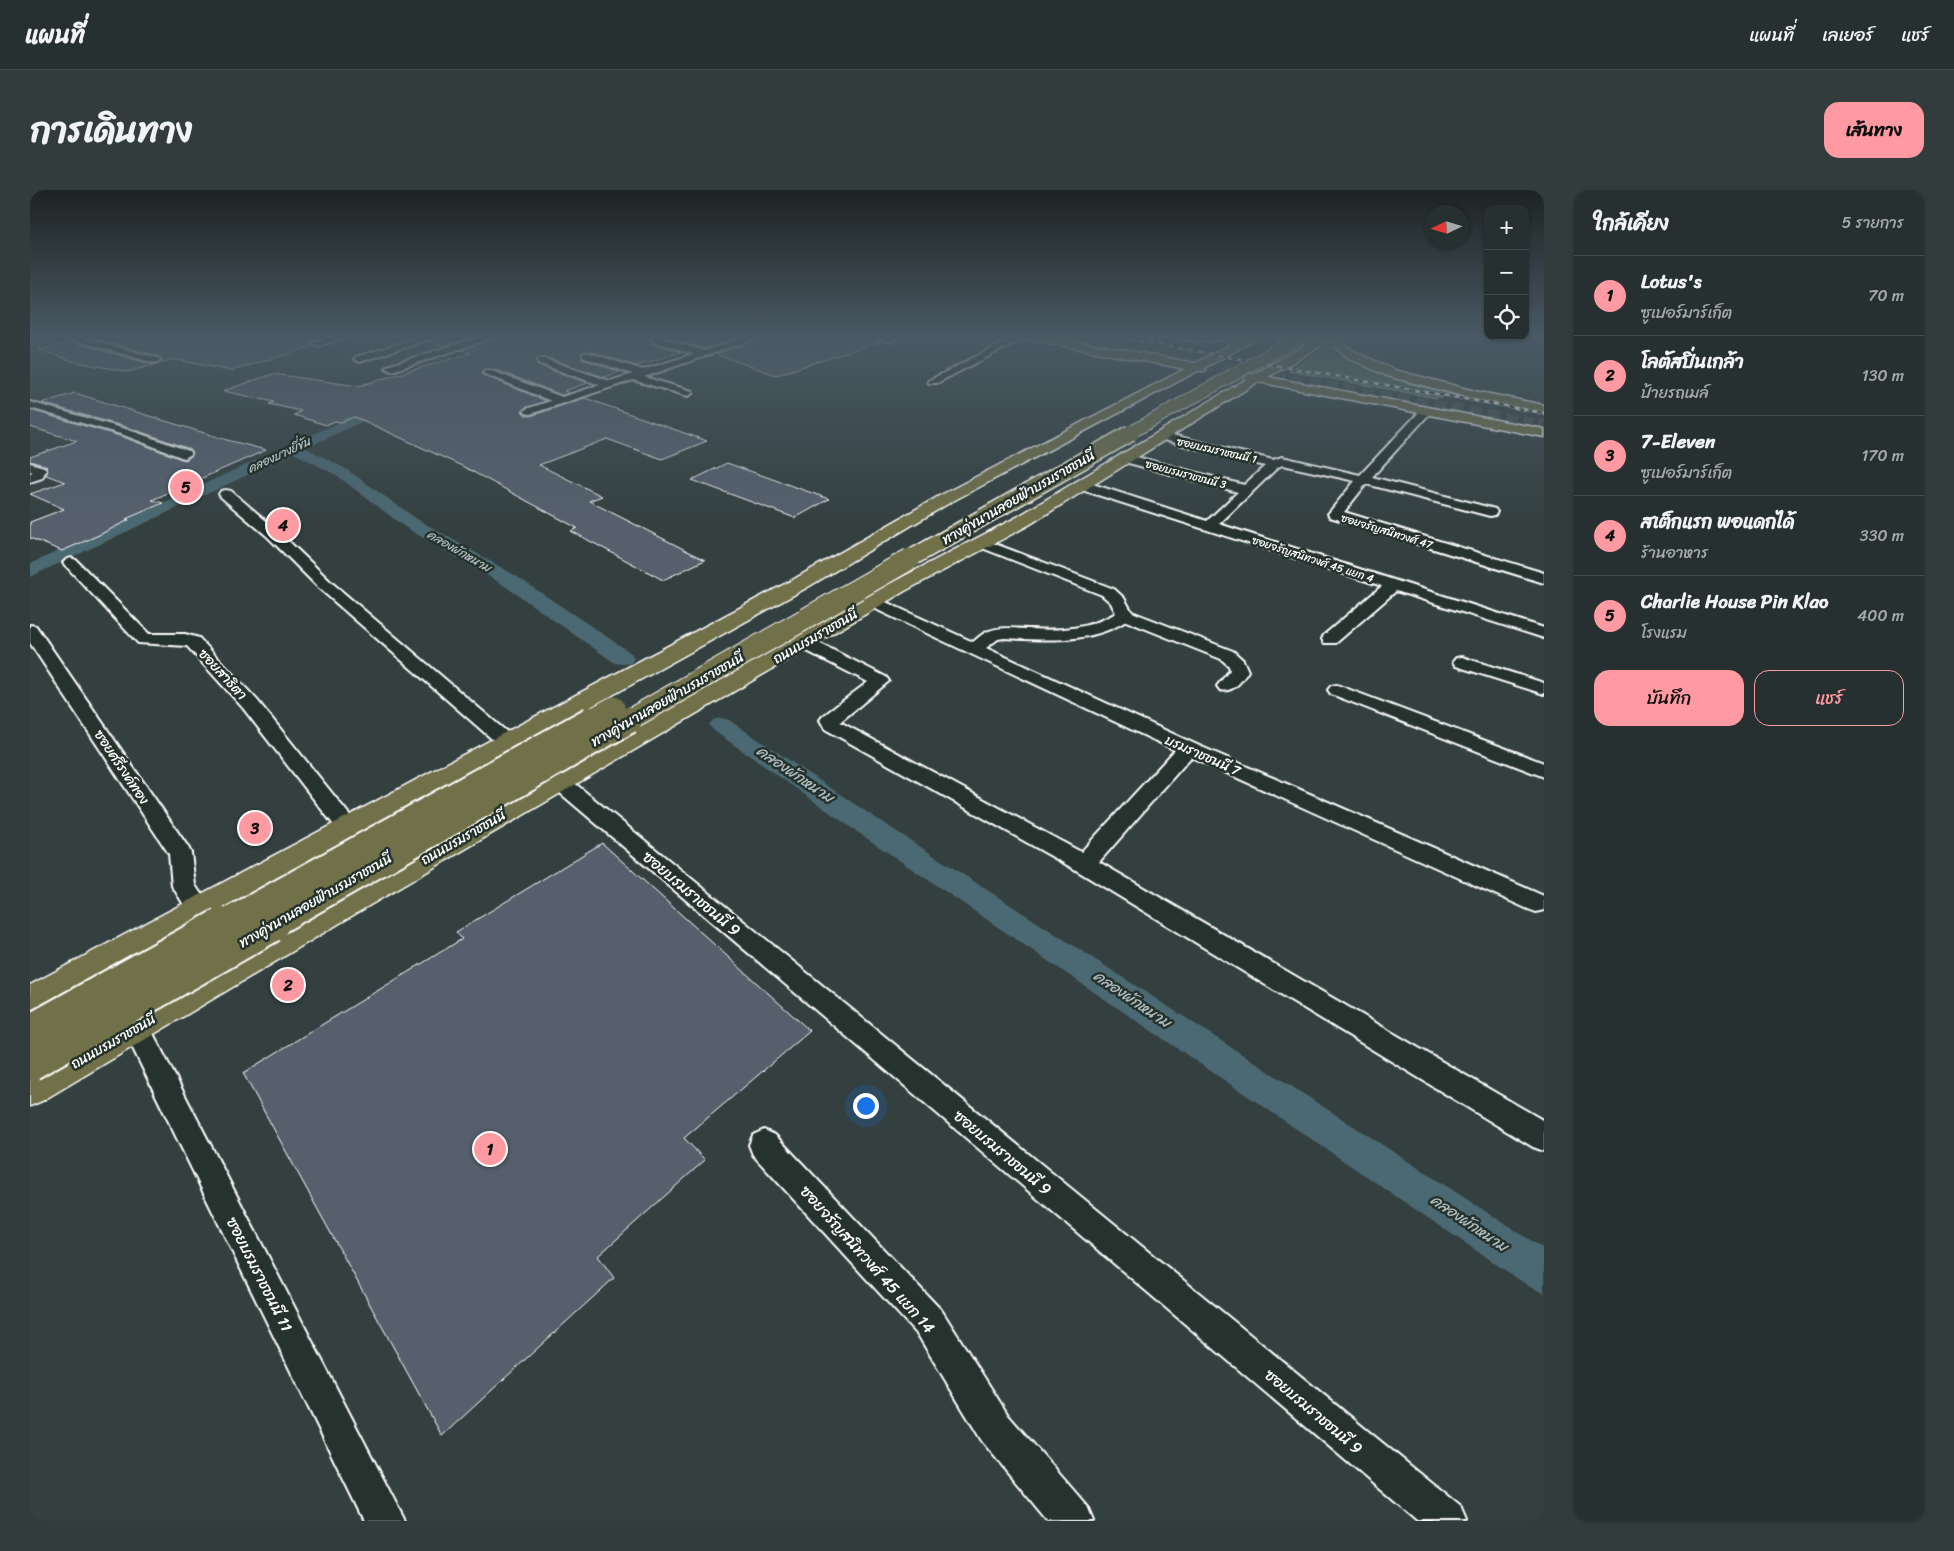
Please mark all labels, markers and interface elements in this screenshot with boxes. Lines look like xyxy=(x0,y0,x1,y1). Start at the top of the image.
text: แผนที่ xyxy=(25,14,85,56)
text: แผนที่ xyxy=(1749,19,1794,51)
text: เลเยอร์ xyxy=(1822,19,1873,51)
text: แชร์ xyxy=(1901,19,1929,51)
text: การเดินทาง xyxy=(30,99,192,161)
button: เส้นทาง xyxy=(1824,102,1924,158)
text: ใกล้เคียง xyxy=(1594,204,1669,242)
north arrow xyxy=(1424,205,1469,250)
map controls xyxy=(1484,205,1529,340)
button: + xyxy=(1484,205,1529,250)
text: 5 รายการ xyxy=(1842,208,1904,237)
button: − xyxy=(1484,250,1529,295)
text: Lotus's xyxy=(1641,265,1702,298)
text: 1 xyxy=(1607,281,1613,310)
text: 70 m xyxy=(1868,281,1904,310)
button: locate xyxy=(1484,295,1529,340)
text: ซูเปอร์มาร์เก็ต xyxy=(1641,298,1732,327)
text: โลตัสปิ่นเกล้า xyxy=(1641,345,1744,378)
text: 2 xyxy=(1605,361,1615,390)
text: 130 m xyxy=(1862,361,1904,390)
text: ป้ายรถเมล์ xyxy=(1641,378,1709,407)
text: 7-Eleven xyxy=(1641,425,1715,458)
water label: คลองบางยี่ขัน xyxy=(244,430,315,479)
street label: ซอยบรมราชชนนี 1 xyxy=(1175,432,1259,469)
text: 3 xyxy=(1606,441,1614,470)
text: 170 m xyxy=(1861,441,1904,470)
street label: ทางคู่ขนานลอยฟ้าบรมราชชนนี xyxy=(937,442,1102,552)
street label: ซอยบรมราชชนนี 3 xyxy=(1143,455,1228,494)
text: ซูเปอร์มาร์เก็ต xyxy=(1641,458,1732,487)
pin: 5 xyxy=(170,468,202,506)
text: สเต็กแรก พอแดกได้ xyxy=(1641,505,1794,538)
pin: 4 xyxy=(267,506,299,544)
street label: ซอยจรัญสนิทวงศ์ 47 xyxy=(1339,508,1436,555)
text: 4 xyxy=(1605,521,1615,550)
text: 330 m xyxy=(1860,521,1904,550)
water label: คลองผักหนาม xyxy=(423,524,497,579)
street label: ซอยจรัญสนิทวงศ์ 45 แยก 4 xyxy=(1249,531,1376,588)
text: ร้านอาหาร xyxy=(1641,538,1708,567)
text: Charlie House Pin Klao xyxy=(1641,585,1828,618)
street label: ถนนบรมราชชนนี xyxy=(768,601,864,671)
text: 5 xyxy=(1605,601,1615,630)
text: 400 m xyxy=(1857,601,1904,630)
text: โรงแรม xyxy=(1641,618,1687,647)
street label: ซอยสาธิตา xyxy=(192,643,254,706)
street label: ทางคู่ขนานลอยฟ้าบรมราชชนนี xyxy=(586,644,751,754)
button: บันทึก xyxy=(1594,670,1744,726)
button: แชร์ xyxy=(1754,670,1904,726)
street label: ซอยศรีรงค์ทอง xyxy=(87,725,156,810)
street label: บรมราชชนนี 7 xyxy=(1161,728,1246,784)
water label: คลองผักหนาม xyxy=(751,738,841,811)
street label: ถนนบรมราชชนนี xyxy=(416,802,512,872)
pin: 3 xyxy=(239,809,271,847)
street label: ซอยบรมราชชนนี 9 xyxy=(636,843,748,944)
street label: ทางคู่ขนานลอยฟ้าบรมราชชนนี xyxy=(234,845,399,955)
water label: คลองผักหนาม xyxy=(1088,963,1178,1036)
pin: 2 xyxy=(272,966,304,1004)
street label: ถนนบรมราชชนนี xyxy=(66,1006,162,1076)
your location xyxy=(853,1093,879,1119)
street label: ซอยบรมราชชนนี 9 xyxy=(947,1102,1059,1203)
pin: 1 xyxy=(474,1130,506,1168)
street label: ซอยจรัญสนิทวงศ์ 45 แยก 14 xyxy=(793,1178,943,1340)
water label: คลองผักหนาม xyxy=(1425,1187,1515,1260)
street label: ซอยบรมราชชนนี 11 xyxy=(218,1212,301,1337)
street label: ซอยบรมราชชนนี 9 xyxy=(1258,1361,1370,1462)

